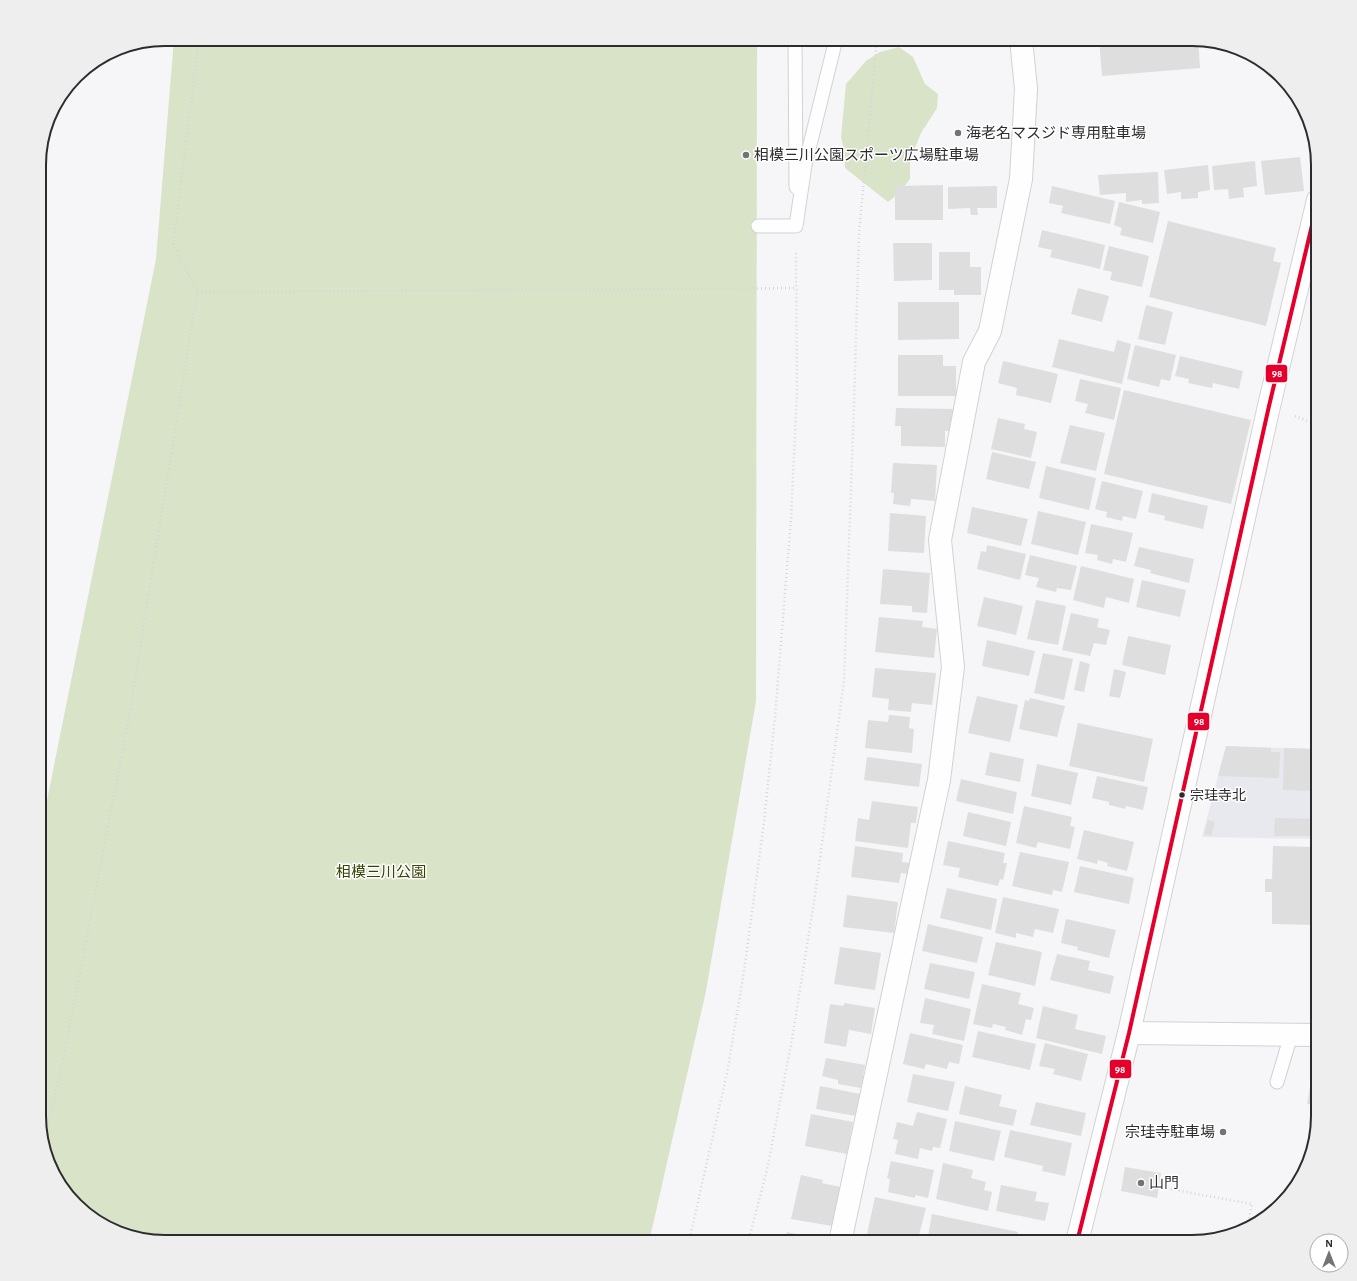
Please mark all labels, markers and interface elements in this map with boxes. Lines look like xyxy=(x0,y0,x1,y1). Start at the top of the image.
place label: 海老名マスジド専用駐車場 xyxy=(966,125,1146,141)
marker: 海老名マスジド専用駐車場 xyxy=(953,128,963,138)
place label: 相模三川公園スポーツ広場駐車場 xyxy=(754,147,979,163)
marker: 相模三川公園スポーツ広場駐車場 xyxy=(741,150,751,160)
line badge: 98 xyxy=(1265,364,1288,383)
text: 98 xyxy=(1272,368,1282,379)
line badge: 98 xyxy=(1187,712,1210,731)
text: 98 xyxy=(1194,716,1204,727)
place label: 宗珪寺北 xyxy=(1190,787,1246,803)
marker: 宗珪寺北 xyxy=(1177,790,1187,800)
park label: 相模三川公園 xyxy=(336,864,426,880)
line badge: 98 xyxy=(1109,1059,1132,1079)
text: 98 xyxy=(1115,1064,1125,1075)
place label: 宗珪寺駐車場 xyxy=(1125,1124,1215,1140)
marker: 宗珪寺駐車場 xyxy=(1218,1127,1228,1137)
place label: 山門 xyxy=(1149,1175,1179,1191)
marker: 山門 xyxy=(1136,1178,1146,1188)
north arrow xyxy=(1309,1233,1349,1273)
text: N xyxy=(1325,1238,1333,1249)

